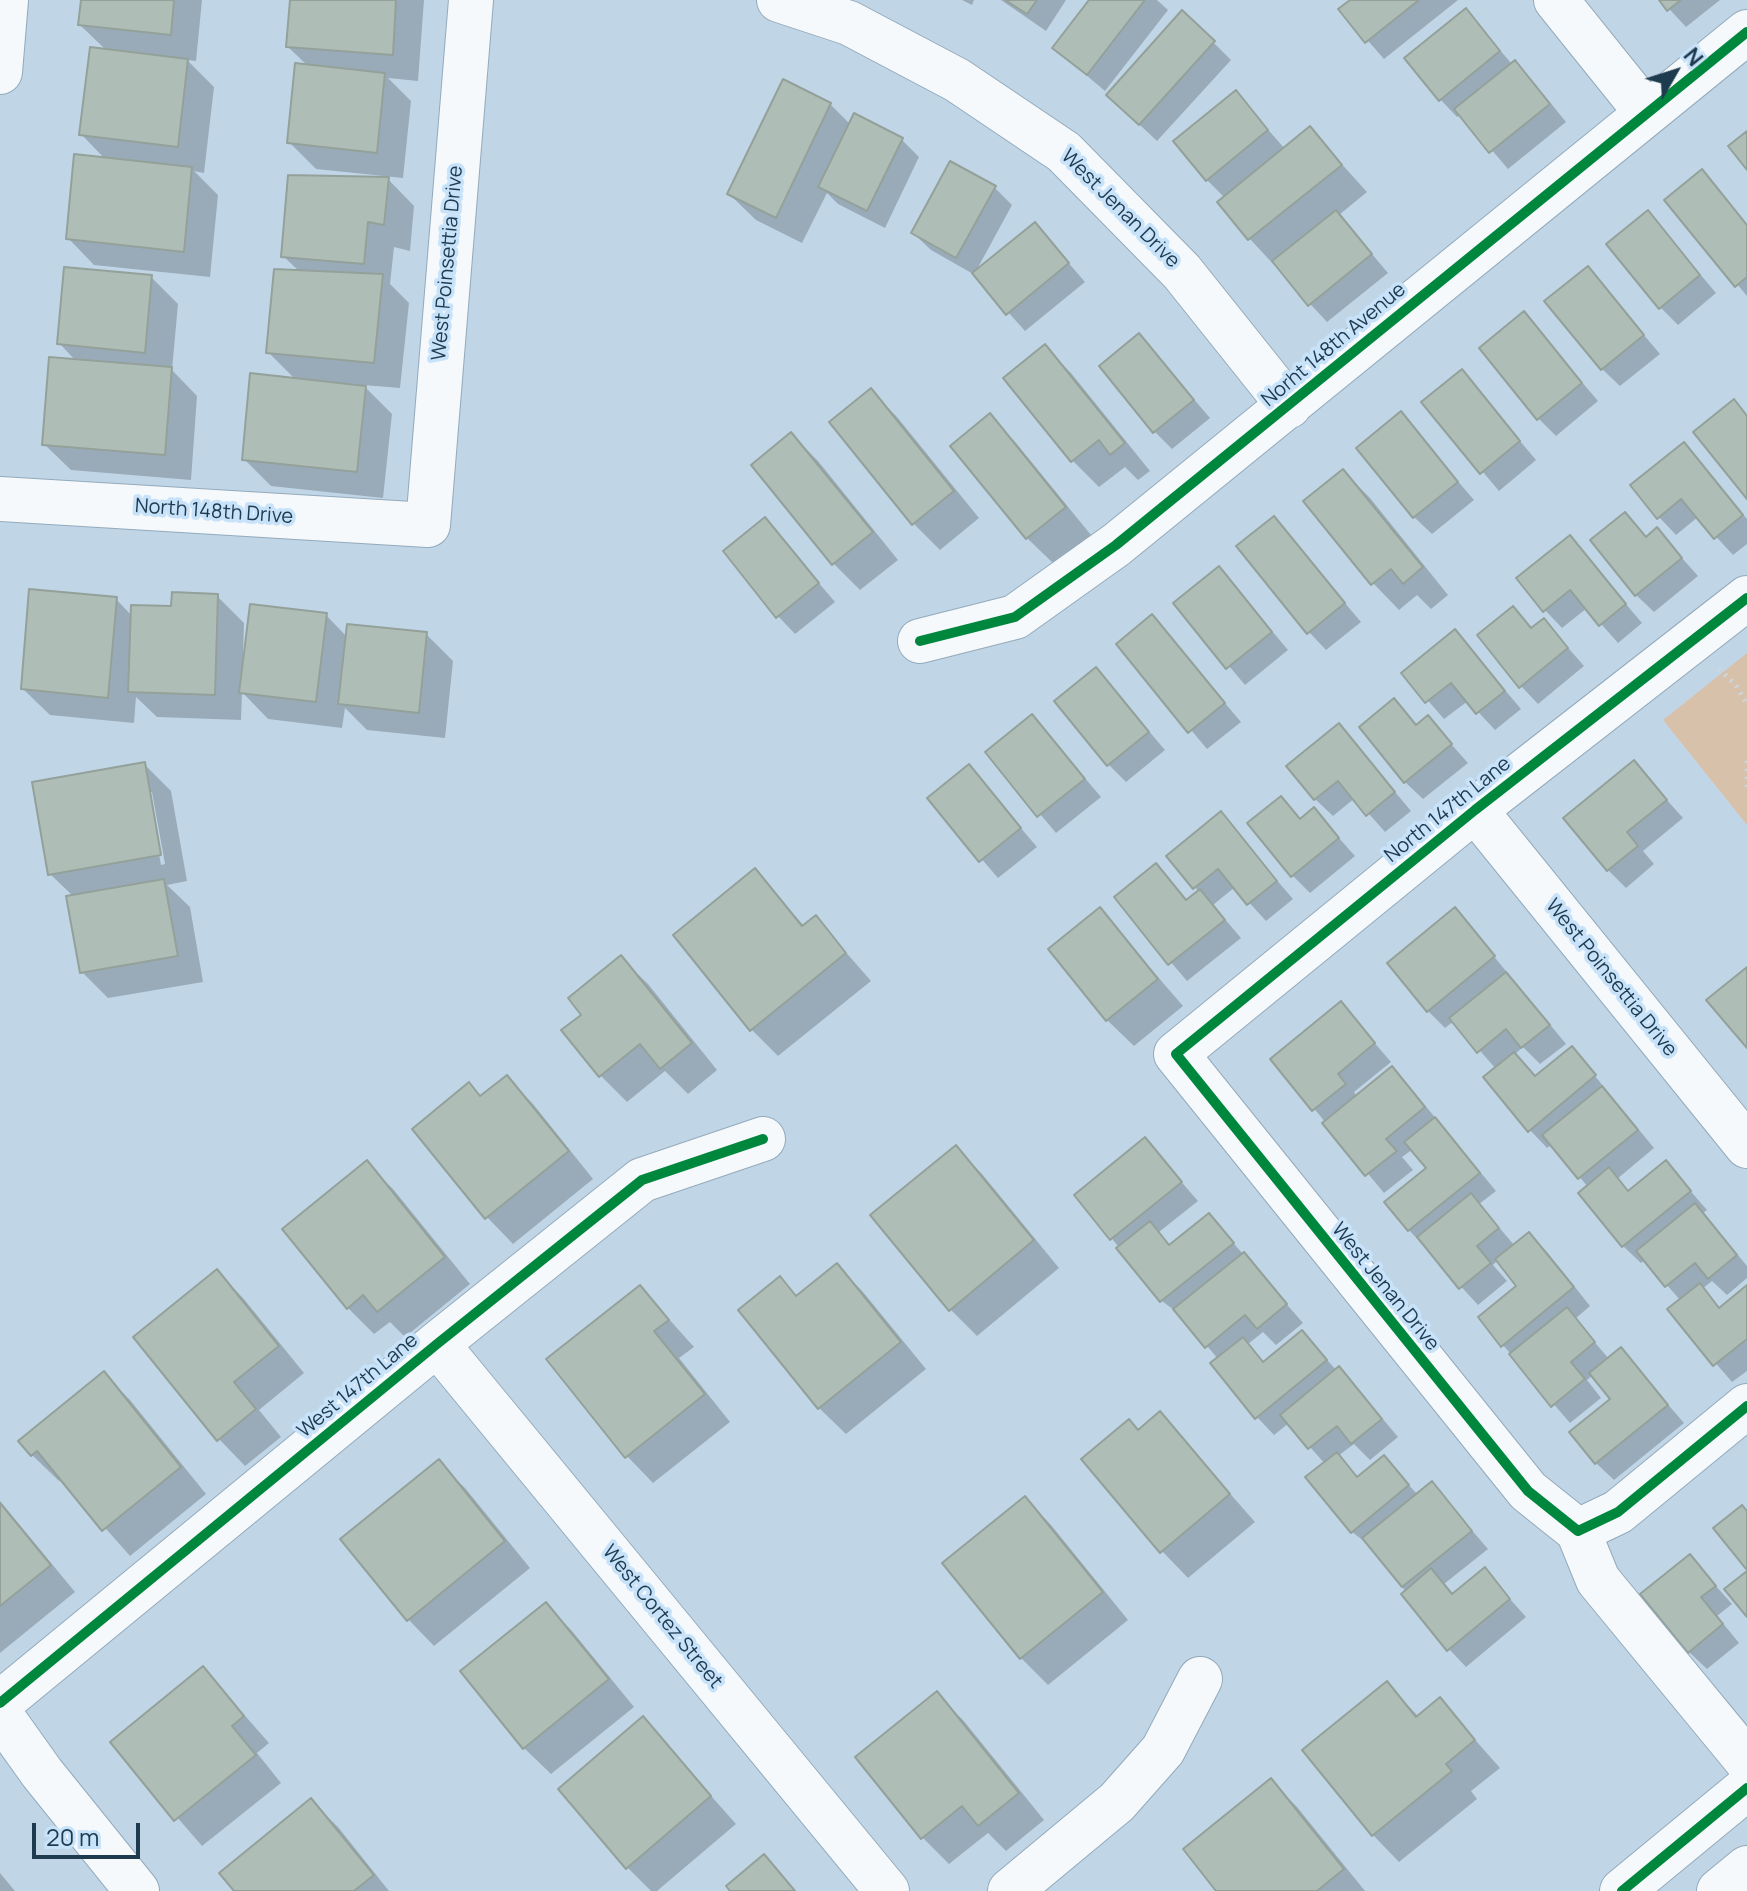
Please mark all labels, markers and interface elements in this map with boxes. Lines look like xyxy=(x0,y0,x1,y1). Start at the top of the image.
north arrow xyxy=(1635,32,1715,112)
text: N xyxy=(1677,41,1710,72)
street label: West Jenan Drive xyxy=(1056,145,1184,273)
street label: West Poinsettia Drive xyxy=(428,164,468,362)
street label: Norht 148th Avenue xyxy=(1257,278,1411,412)
street label: North 148th Drive xyxy=(134,495,294,529)
street label: North 147th Lane xyxy=(1380,752,1516,868)
street label: West Poinsettia Drive xyxy=(1540,894,1682,1062)
street label: West Jenan Drive xyxy=(1326,1218,1444,1356)
street label: West 147th Lane xyxy=(293,1329,423,1443)
street label: West Cortez Street xyxy=(597,1540,727,1694)
scale bar xyxy=(36,1807,144,1857)
text: 20 m xyxy=(46,1820,99,1853)

